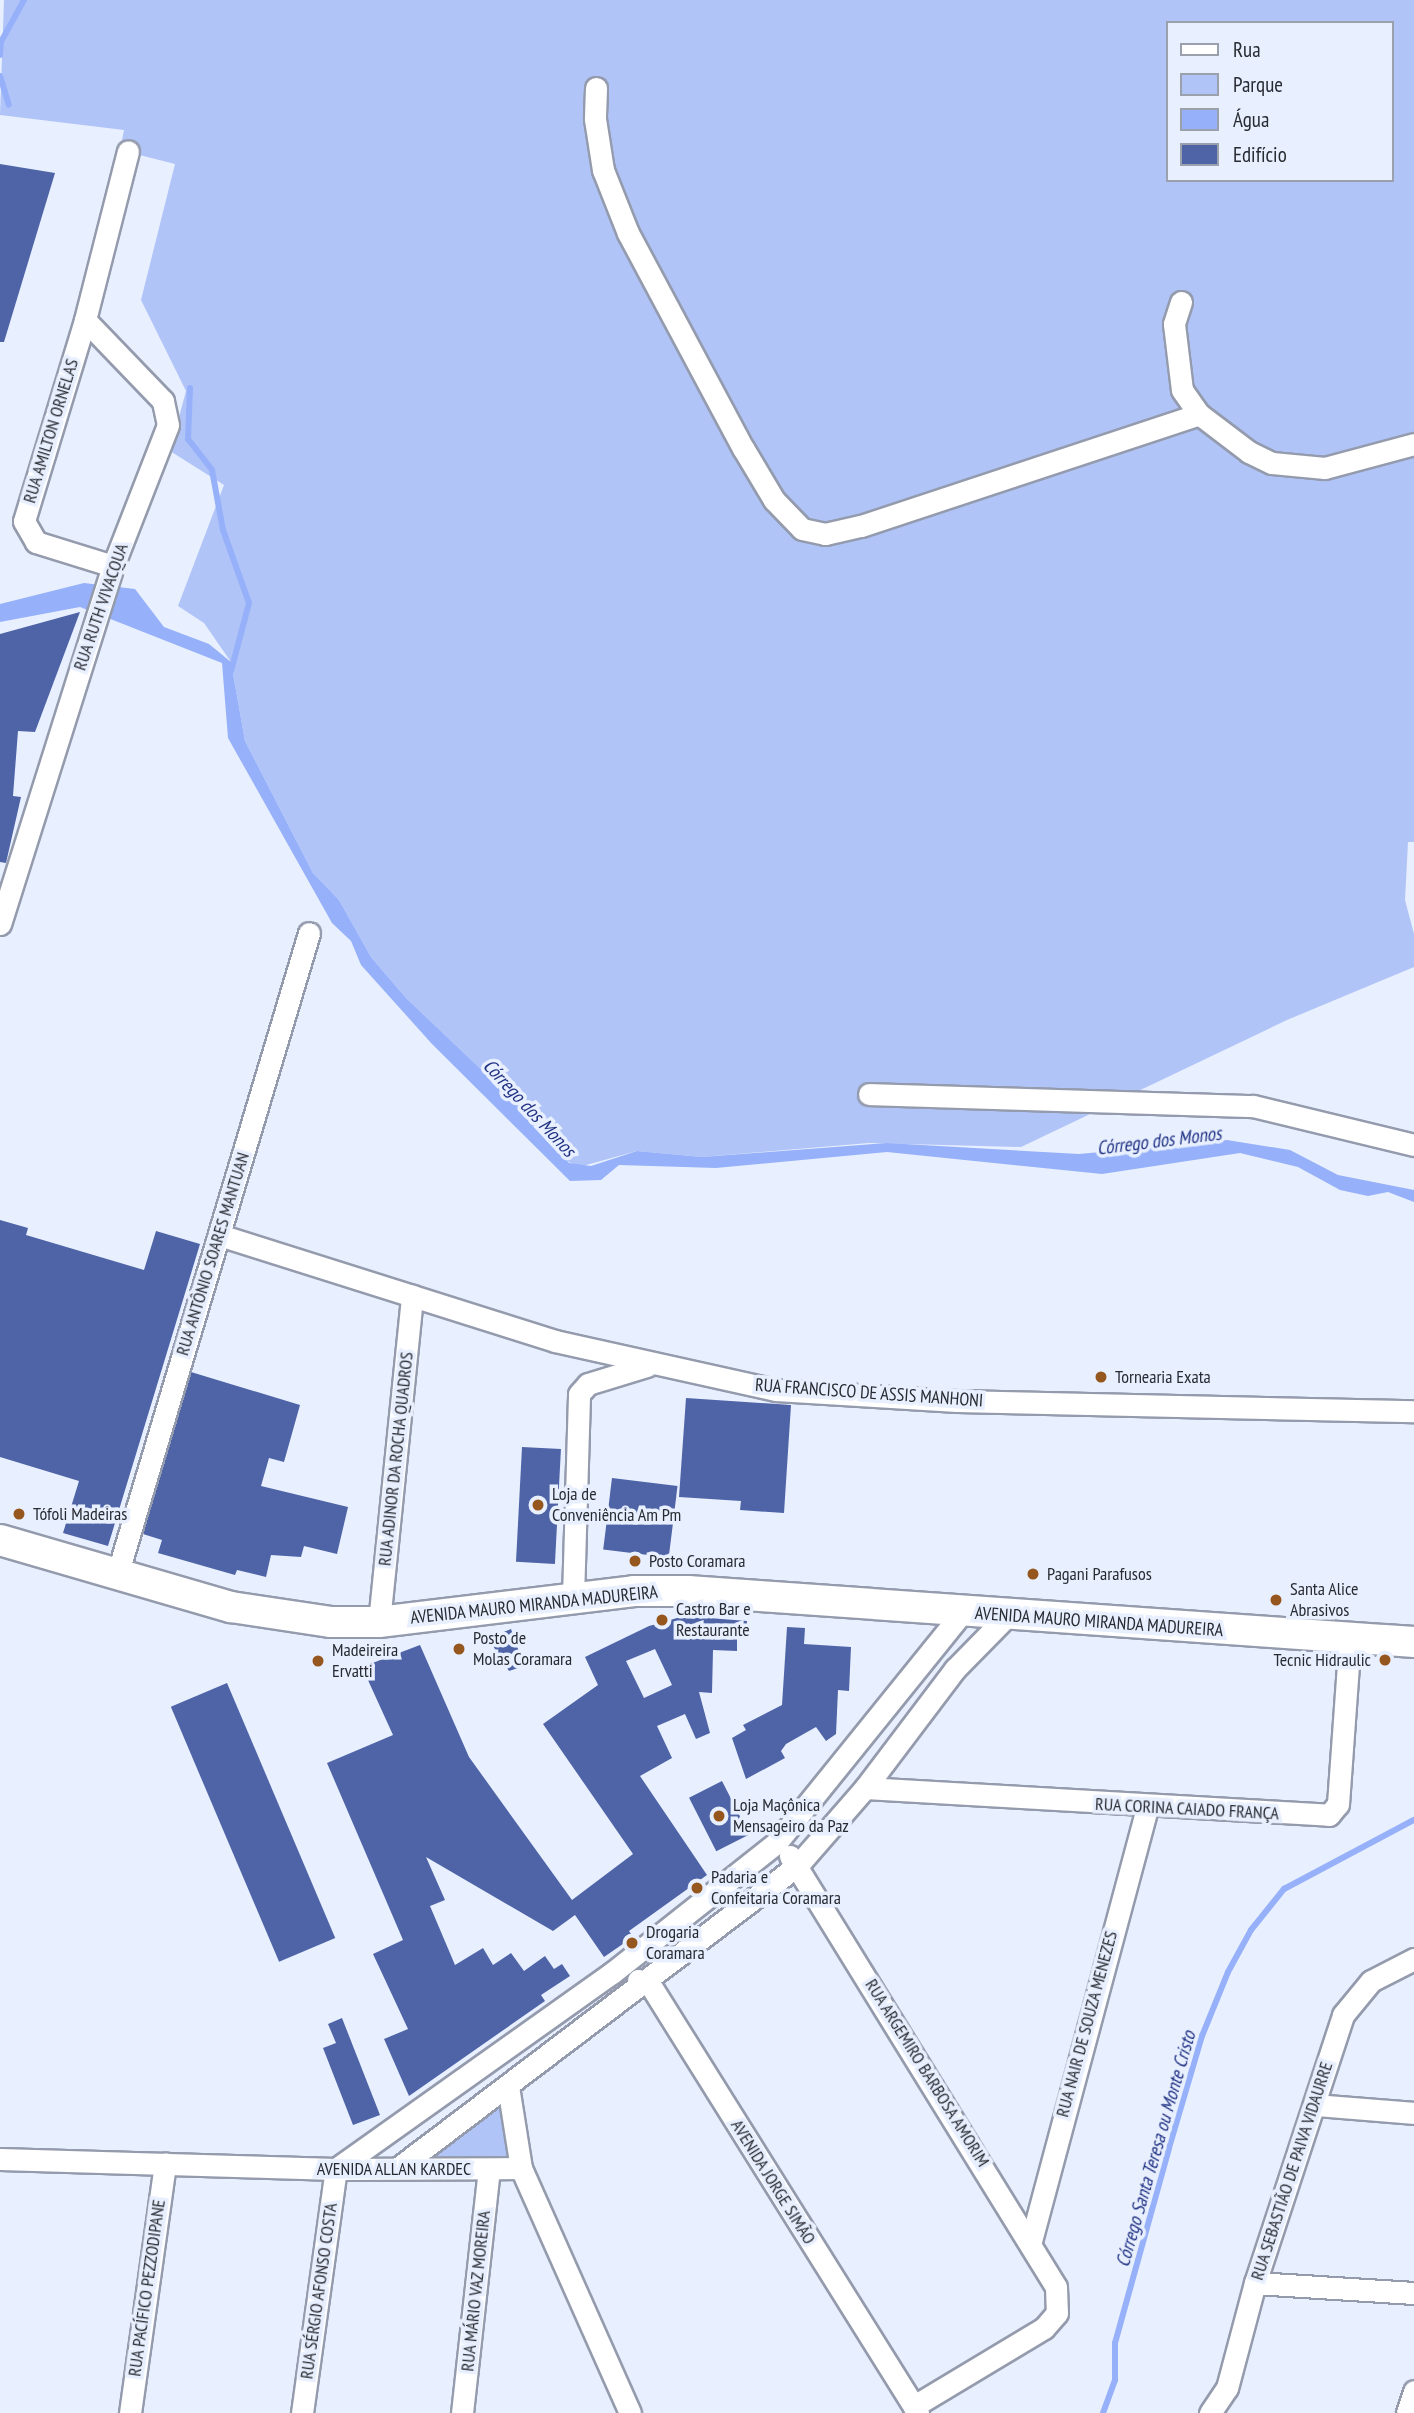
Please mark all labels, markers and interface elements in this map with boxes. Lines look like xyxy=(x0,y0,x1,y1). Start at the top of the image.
legend xyxy=(1166,21,1393,182)
text: Rua xyxy=(1233,36,1261,63)
text: Parque xyxy=(1233,71,1283,98)
text: Água xyxy=(1233,106,1269,133)
text: Edifício xyxy=(1233,141,1287,168)
street label: RUA AMILTON ORNELAS xyxy=(19,356,83,506)
street label: RUA RUTH VIVACQUA xyxy=(69,540,133,674)
water label: Córrego dos Monos xyxy=(478,1054,580,1162)
water label: Córrego dos Monos xyxy=(1096,1122,1222,1160)
street label: RUA ANTÔNIO SOARES MANTUAN xyxy=(172,1149,254,1359)
street label: RUA ADINOR DA ROCHA QUADROS xyxy=(374,1350,418,1568)
place label: Tornearia Exata xyxy=(1115,1366,1211,1388)
marker: Tornearia Exata xyxy=(1093,1369,1109,1385)
street label: RUA FRANCISCO DE ASSIS MANHONI xyxy=(754,1374,984,1412)
place label: Loja de Conveniência Am Pm xyxy=(552,1484,682,1526)
marker: Loja de Conveniência Am Pm xyxy=(530,1497,546,1513)
place label: Tófoli Madeiras xyxy=(33,1503,127,1525)
marker: Tófoli Madeiras xyxy=(11,1506,27,1522)
place label: Posto Coramara xyxy=(649,1550,746,1572)
marker: Posto Coramara xyxy=(627,1553,643,1569)
place label: Pagani Parafusos xyxy=(1047,1563,1152,1585)
marker: Pagani Parafusos xyxy=(1025,1566,1041,1582)
place label: Santa Alice Abrasivos xyxy=(1290,1579,1359,1622)
street label: AVENIDA MAURO MIRANDA MADUREIRA xyxy=(409,1581,659,1629)
marker: Santa Alice Abrasivos xyxy=(1268,1592,1284,1608)
place label: Castro Bar e Restaurante xyxy=(676,1599,751,1642)
street label: AVENIDA MAURO MIRANDA MADUREIRA xyxy=(974,1603,1224,1641)
marker: Castro Bar e Restaurante xyxy=(654,1612,670,1628)
place label: Posto de Molas Coramara xyxy=(473,1628,572,1670)
place label: Madeireira Ervatti xyxy=(332,1640,398,1682)
marker: Posto de Molas Coramara xyxy=(451,1641,467,1657)
place label: Tecnic Hidraulic xyxy=(1273,1649,1371,1671)
marker: Tecnic Hidraulic xyxy=(1377,1652,1393,1668)
marker: Madeireira Ervatti xyxy=(310,1653,326,1669)
street label: RUA CORINA CAIADO FRANÇA xyxy=(1094,1793,1280,1825)
place label: Loja Maçônica Mensageiro da Paz xyxy=(733,1795,849,1838)
marker: Loja Maçônica Mensageiro da Paz xyxy=(711,1808,727,1824)
place label: Padaria e Confeitaria Coramara xyxy=(711,1867,841,1910)
marker: Padaria e Confeitaria Coramara xyxy=(689,1880,705,1896)
place label: Drogaria Coramara xyxy=(646,1922,705,1965)
street label: RUA NAIR DE SOUZA MENEZES xyxy=(1052,1928,1122,2120)
marker: Drogaria Coramara xyxy=(624,1935,640,1951)
street label: RUA ARGEMIRO BARBOSA AMORIM xyxy=(860,1974,994,2172)
water label: Córrego Santa Teresa ou Monte Cristo xyxy=(1111,2028,1201,2270)
street label: RUA SEBASTIÃO DE PAIVA VIDAURRE xyxy=(1246,2058,1338,2284)
street label: AVENIDA JORGE SIMÃO xyxy=(726,2116,820,2248)
street label: AVENIDA ALLAN KARDEC xyxy=(316,2158,472,2180)
street label: RUA PACÍFICO PEZZODIPANE xyxy=(124,2198,170,2378)
street label: RUA SÉRGIO AFONSO COSTA xyxy=(296,2201,342,2381)
street label: RUA MÁRIO VAZ MOREIRA xyxy=(457,2209,495,2373)

